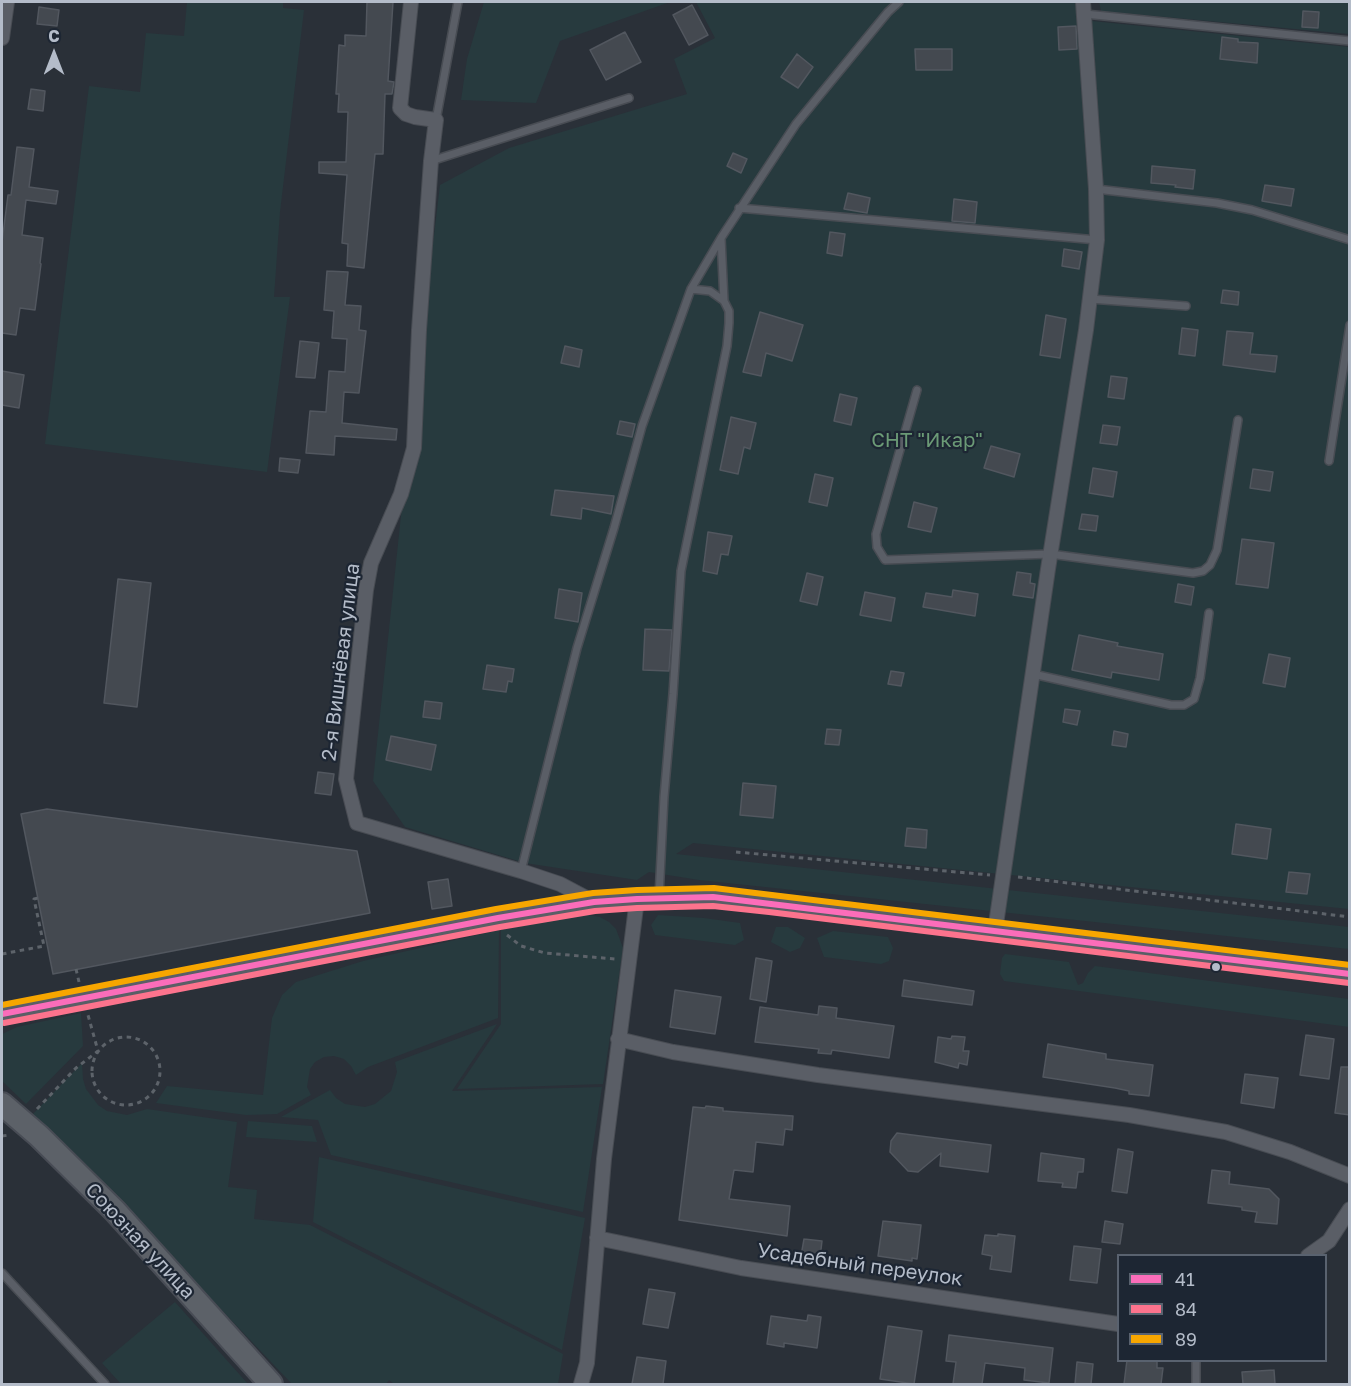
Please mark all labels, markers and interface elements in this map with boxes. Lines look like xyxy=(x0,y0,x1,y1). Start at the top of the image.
north arrow xyxy=(24,24,84,84)
text: С xyxy=(48,26,60,46)
park label: СНТ "Икар" xyxy=(871,429,983,453)
street label: 2-я Вишнёвая улица xyxy=(317,562,365,762)
unlabelled marker xyxy=(1210,961,1222,973)
street label: Союзная улица xyxy=(80,1178,200,1304)
street label: Усадебный переулок xyxy=(756,1239,964,1291)
legend xyxy=(1117,1254,1327,1362)
text: 41 xyxy=(1175,1268,1195,1290)
text: 84 xyxy=(1175,1298,1197,1320)
text: 89 xyxy=(1175,1328,1197,1350)

